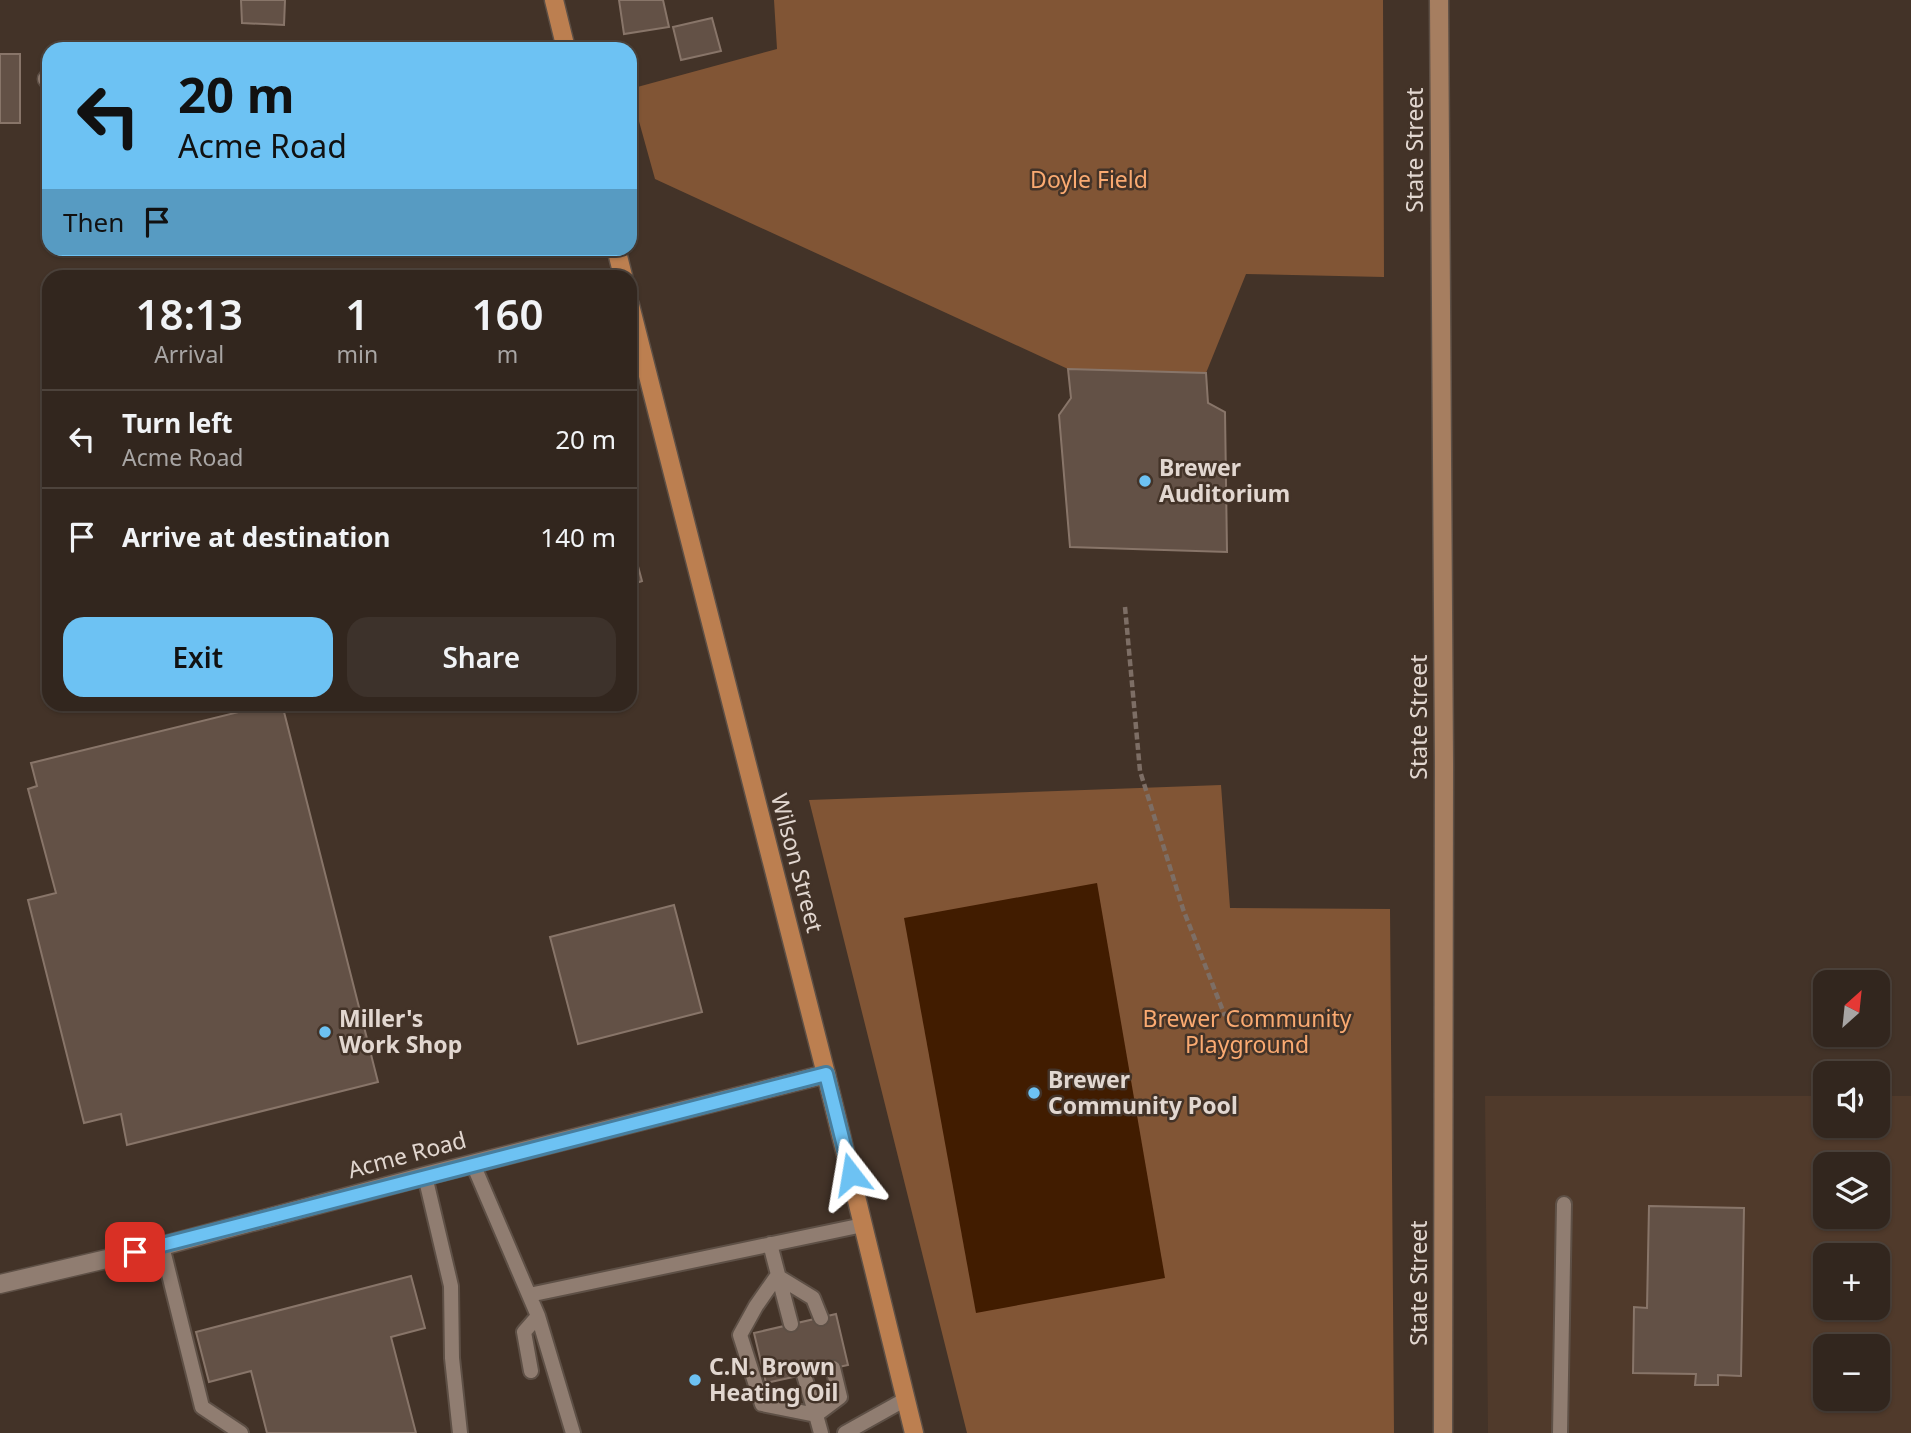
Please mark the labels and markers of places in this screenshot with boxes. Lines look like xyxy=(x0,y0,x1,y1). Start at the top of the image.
place label: Brewer Auditorium xyxy=(1159,451,1290,509)
marker: Brewer Auditorium xyxy=(1137,473,1153,489)
place label: Miller's Work Shop xyxy=(339,1002,462,1060)
marker: Miller's Work Shop xyxy=(317,1024,333,1040)
place label: Brewer Community Pool xyxy=(1048,1063,1238,1121)
marker: Brewer Community Pool xyxy=(1026,1085,1042,1101)
pin xyxy=(105,1222,165,1282)
place label: C.N. Brown Heating Oil xyxy=(709,1350,838,1408)
marker: C.N. Brown Heating Oil xyxy=(687,1372,703,1388)

